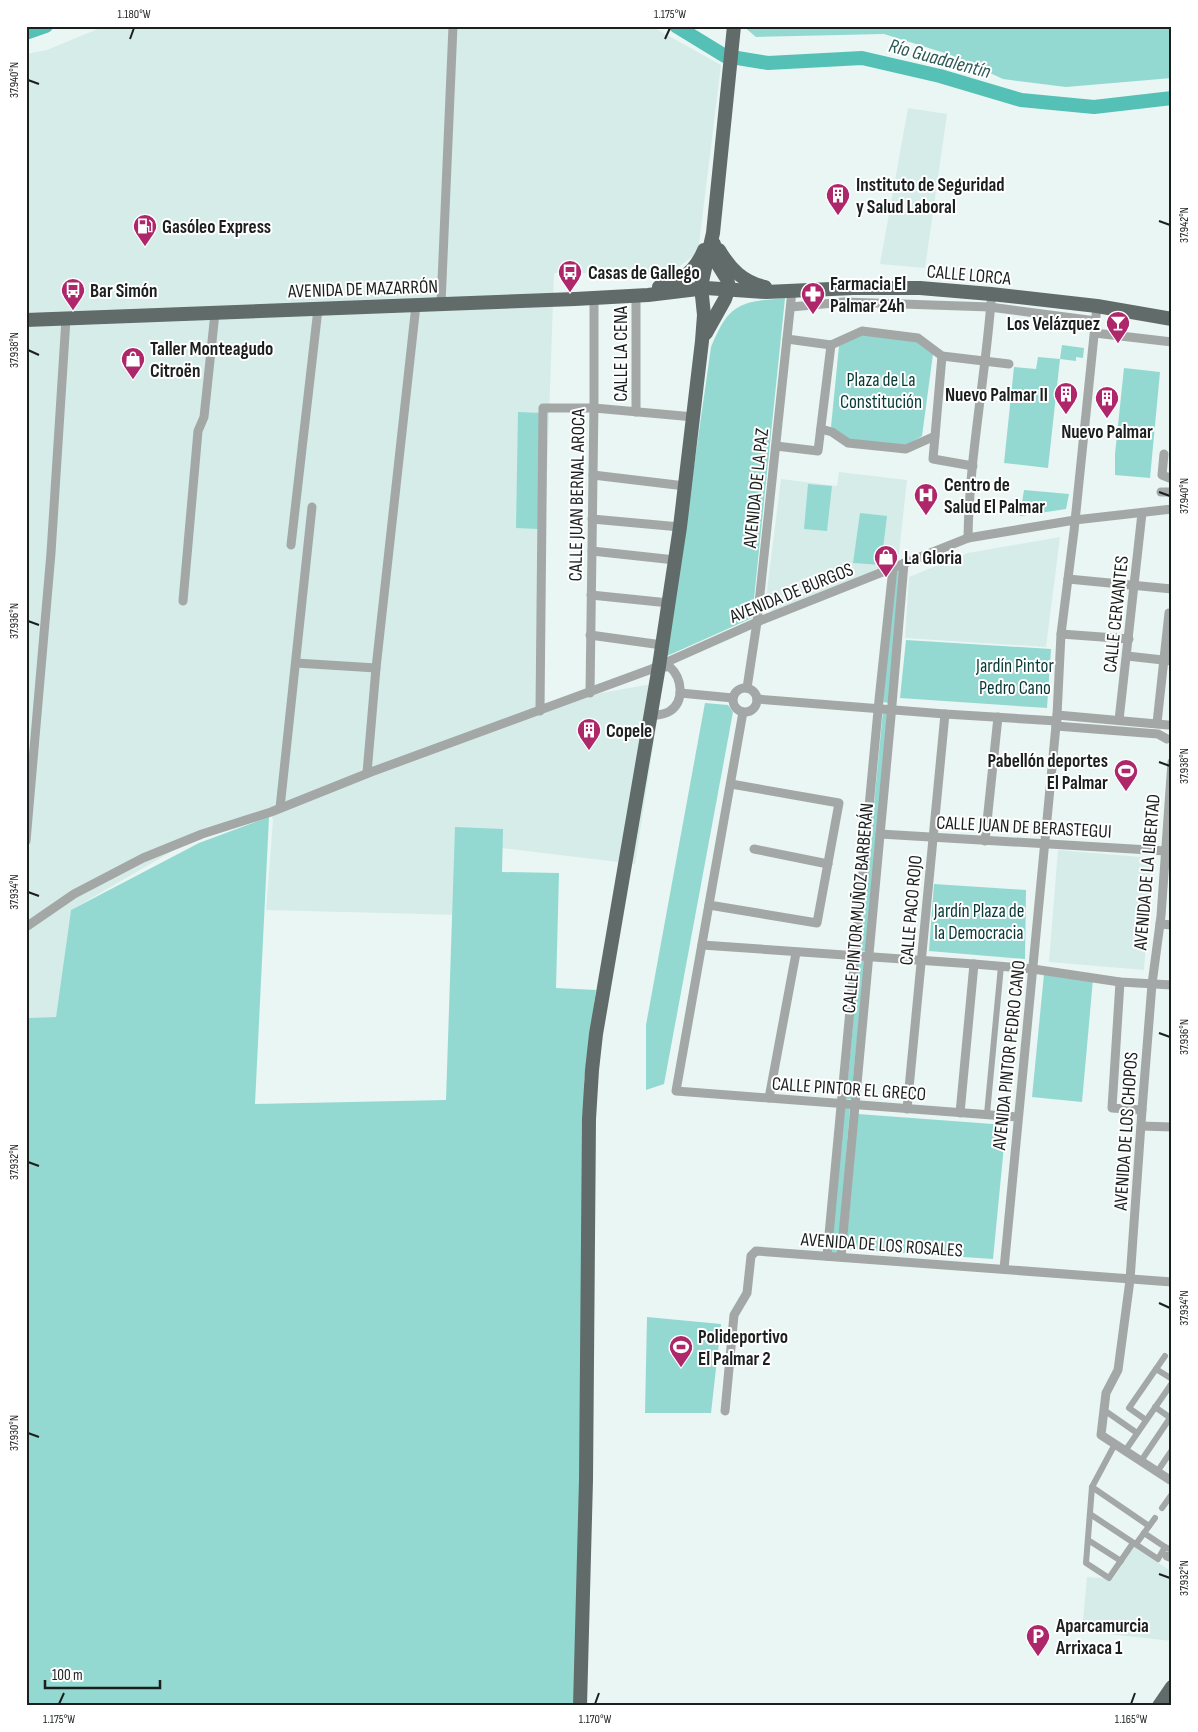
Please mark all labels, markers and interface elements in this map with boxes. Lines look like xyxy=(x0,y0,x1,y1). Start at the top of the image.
text: 1.180°W xyxy=(117,7,151,22)
text: 1.175°W xyxy=(654,7,686,22)
water label: Río Guadalentín xyxy=(886,34,993,84)
text: 37.940°N xyxy=(7,62,22,98)
place label: Instituto de Seguridad y Salud Laboral xyxy=(856,174,1005,219)
building icon: Instituto de Seguridad y Salud Laboral xyxy=(825,182,851,216)
text: 37.942°N xyxy=(1177,207,1192,243)
fuel station icon: Gasóleo Express xyxy=(132,213,158,247)
place label: Gasóleo Express xyxy=(162,216,271,239)
bus stop icon: Casas de Gallego xyxy=(557,259,583,293)
street label: CALLE LORCA xyxy=(926,260,1013,291)
place label: Casas de Gallego xyxy=(588,262,700,285)
place label: Farmacia El Palmar 24h xyxy=(830,273,906,318)
street label: AVENIDA DE MAZARRÓN xyxy=(287,275,438,304)
bus stop icon: Bar Simón xyxy=(60,277,86,311)
place label: Bar Simón xyxy=(90,280,157,303)
pharmacy icon: Farmacia El Palmar 24h xyxy=(800,281,826,315)
street label: CALLE LA CENA xyxy=(610,305,633,402)
bar icon: Los Velázquez xyxy=(1105,310,1131,344)
place label: Los Velázquez xyxy=(1007,313,1100,336)
text: 37.938°N xyxy=(7,332,22,368)
place label: Taller Monteagudo Citroën xyxy=(150,338,273,383)
shop icon: Taller Monteagudo Citroën xyxy=(120,346,146,380)
park label: Plaza de La Constitución xyxy=(840,369,922,414)
building icon: Nuevo Palmar II xyxy=(1053,381,1079,415)
place label: Nuevo Palmar II xyxy=(945,384,1048,407)
building icon: Nuevo Palmar xyxy=(1094,385,1120,419)
street label: CALLE JUAN BERNAL AROCA xyxy=(564,408,591,582)
place label: Nuevo Palmar xyxy=(1061,421,1153,444)
street label: AVENIDA DE LA PAZ xyxy=(739,427,774,550)
place label: Centro de Salud El Palmar xyxy=(944,474,1045,519)
text: 37.940°N xyxy=(1177,478,1192,514)
hospital icon: Centro de Salud El Palmar xyxy=(913,482,939,516)
shop icon: La Gloria xyxy=(873,544,899,578)
place label: La Gloria xyxy=(904,547,962,570)
street label: CALLE CERVANTES xyxy=(1099,555,1134,674)
street label: AVENIDA DE BURGOS xyxy=(725,558,857,629)
text: 37.936°N xyxy=(7,603,22,639)
park label: Jardín Pintor Pedro Cano xyxy=(975,655,1054,700)
building icon: Copele xyxy=(576,717,602,751)
place label: Copele xyxy=(606,720,652,743)
text: 37.938°N xyxy=(1177,748,1192,784)
place label: Pabellón deportes El Palmar xyxy=(987,750,1108,795)
sports icon: Pabellón deportes El Palmar xyxy=(1113,758,1139,792)
street label: AVENIDA DE LA LIBERTAD xyxy=(1129,793,1166,952)
street label: CALLE PINTOR MUÑOZ BARBERÁN xyxy=(838,802,879,1014)
street label: CALLE JUAN DE BERASTEGUI xyxy=(936,811,1112,844)
street label: CALLE PACO ROJO xyxy=(895,854,928,966)
text: 37.934°N xyxy=(7,874,22,910)
park label: Jardín Plaza de la Democracia xyxy=(933,900,1024,945)
street label: AVENIDA PINTOR PEDRO CANO xyxy=(988,959,1031,1152)
text: 37.936°N xyxy=(1177,1019,1192,1055)
street label: AVENIDA DE LOS CHOPOS xyxy=(1109,1051,1144,1212)
street label: CALLE PINTOR EL GRECO xyxy=(771,1073,927,1106)
text: 37.932°N xyxy=(7,1144,22,1180)
street label: AVENIDA DE LOS ROSALES xyxy=(799,1228,964,1263)
text: 37.934°N xyxy=(1177,1290,1192,1326)
place label: Polideportivo El Palmar 2 xyxy=(698,1326,788,1371)
sports icon: Polideportivo El Palmar 2 xyxy=(668,1334,694,1368)
text: 37.930°N xyxy=(7,1415,22,1451)
text: 37.932°N xyxy=(1177,1560,1192,1596)
place label: Aparcamurcia Arrixaca 1 xyxy=(1055,1615,1149,1660)
parking icon: Aparcamurcia Arrixaca 1 xyxy=(1025,1623,1051,1657)
scale bar xyxy=(45,1657,160,1689)
text: 100 m xyxy=(52,1666,83,1685)
text: 1.175°W xyxy=(43,1712,75,1727)
text: 1.170°W xyxy=(579,1712,611,1727)
text: 1.165°W xyxy=(1115,1712,1147,1727)

